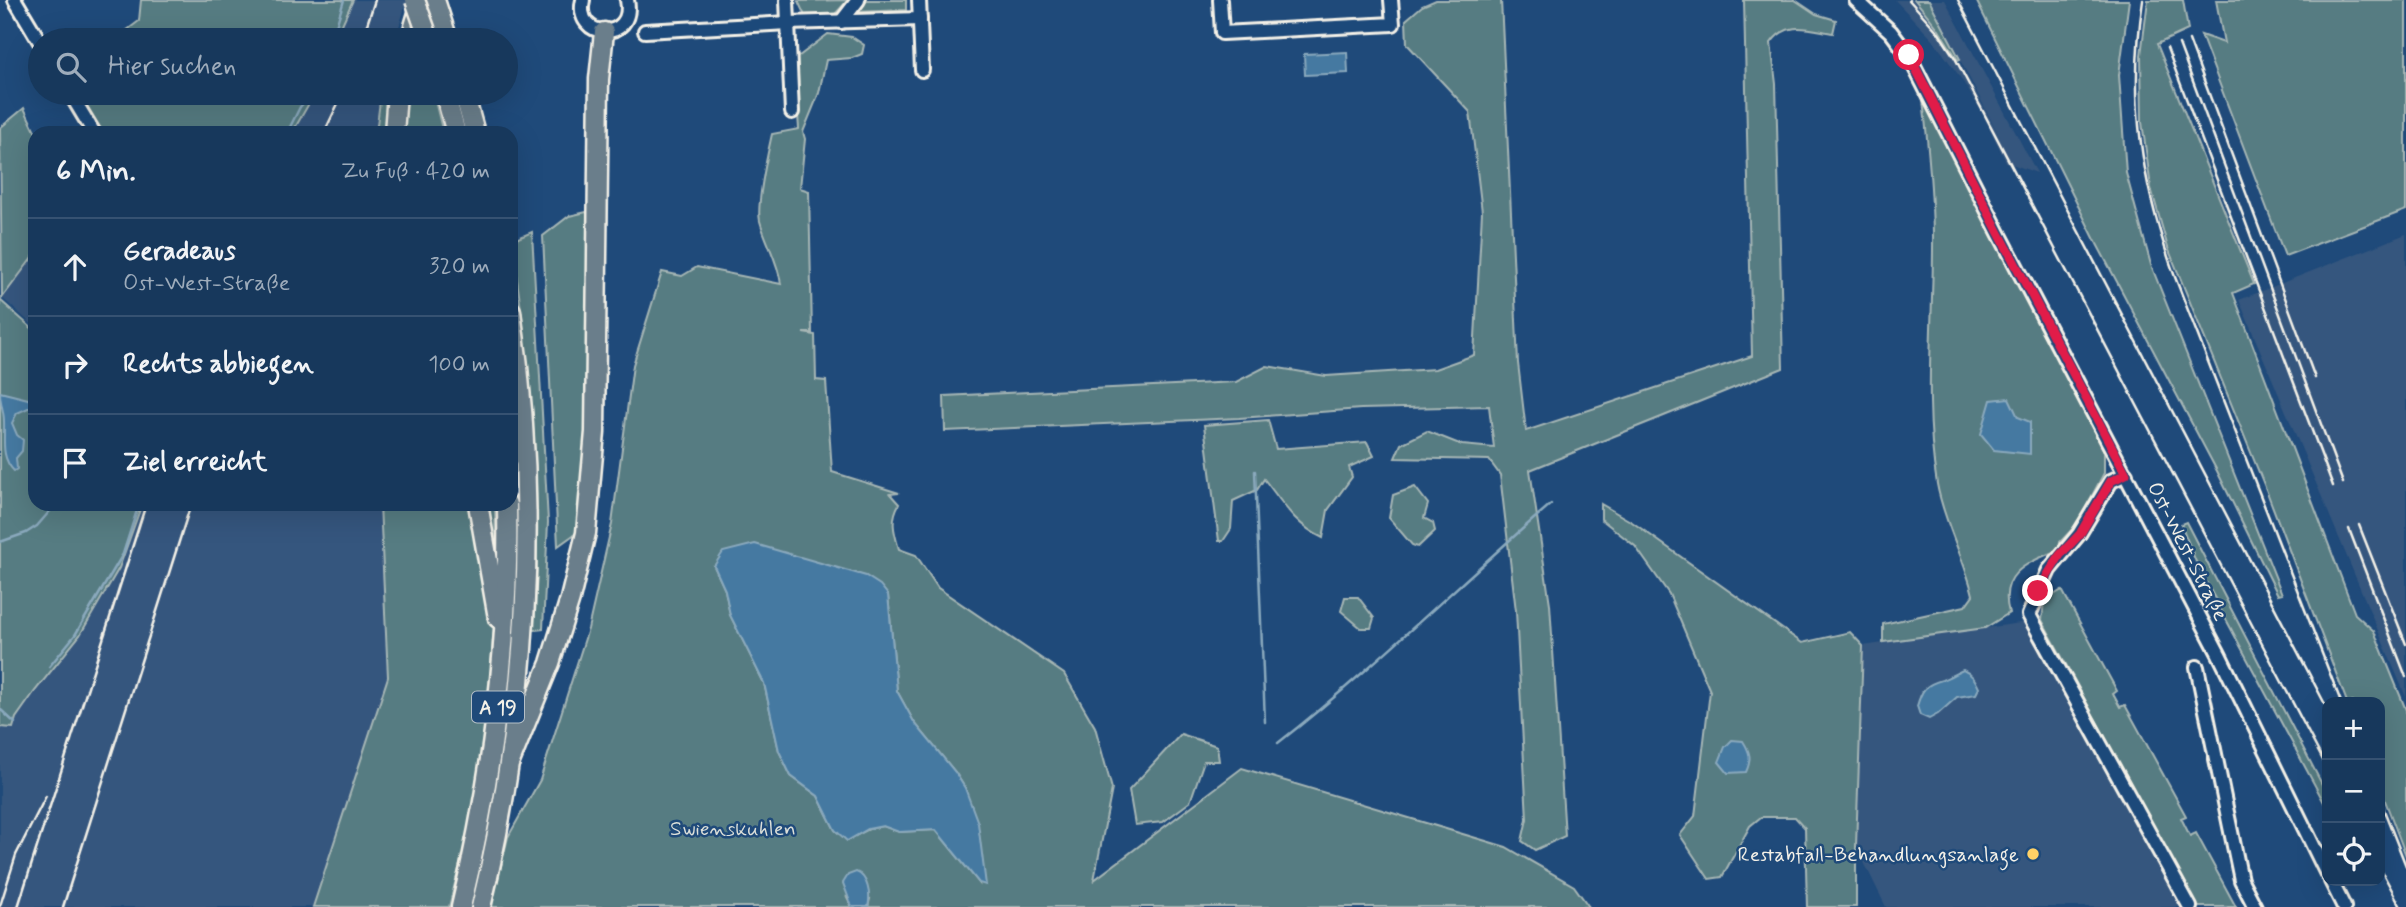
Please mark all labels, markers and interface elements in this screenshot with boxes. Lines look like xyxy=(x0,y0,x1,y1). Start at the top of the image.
search box xyxy=(28,28,518,105)
route start xyxy=(1893,39,1924,70)
icon: search xyxy=(52,48,90,86)
text: Hier suchen xyxy=(108,50,236,84)
text: 6 Min. xyxy=(56,152,136,191)
text: Zu Fuß · 420 m xyxy=(341,157,490,187)
text: Geradeaus xyxy=(123,235,236,269)
icon: ahead xyxy=(56,248,94,286)
text: 320 m xyxy=(429,252,490,282)
text: Ost-West-Straße xyxy=(123,269,290,299)
icon: right xyxy=(56,346,94,384)
text: Rechts abbiegen xyxy=(123,348,314,382)
text: 100 m xyxy=(428,350,490,380)
icon: arrive xyxy=(56,444,94,482)
text: Ziel erreicht xyxy=(123,446,267,480)
street label: Ost-West-Straße xyxy=(2140,477,2234,626)
route end xyxy=(2022,575,2053,606)
road number: A 19 xyxy=(472,692,524,722)
map controls xyxy=(2322,697,2385,886)
button: + xyxy=(2322,697,2385,760)
button: − xyxy=(2322,760,2385,823)
park label: Swienskuhlen xyxy=(670,815,796,843)
button: locate xyxy=(2322,823,2385,886)
place label: Restabfall-Behandlungsanlage xyxy=(1738,841,2019,871)
marker: Restabfall-Behandlungsanlage xyxy=(2025,846,2041,862)

